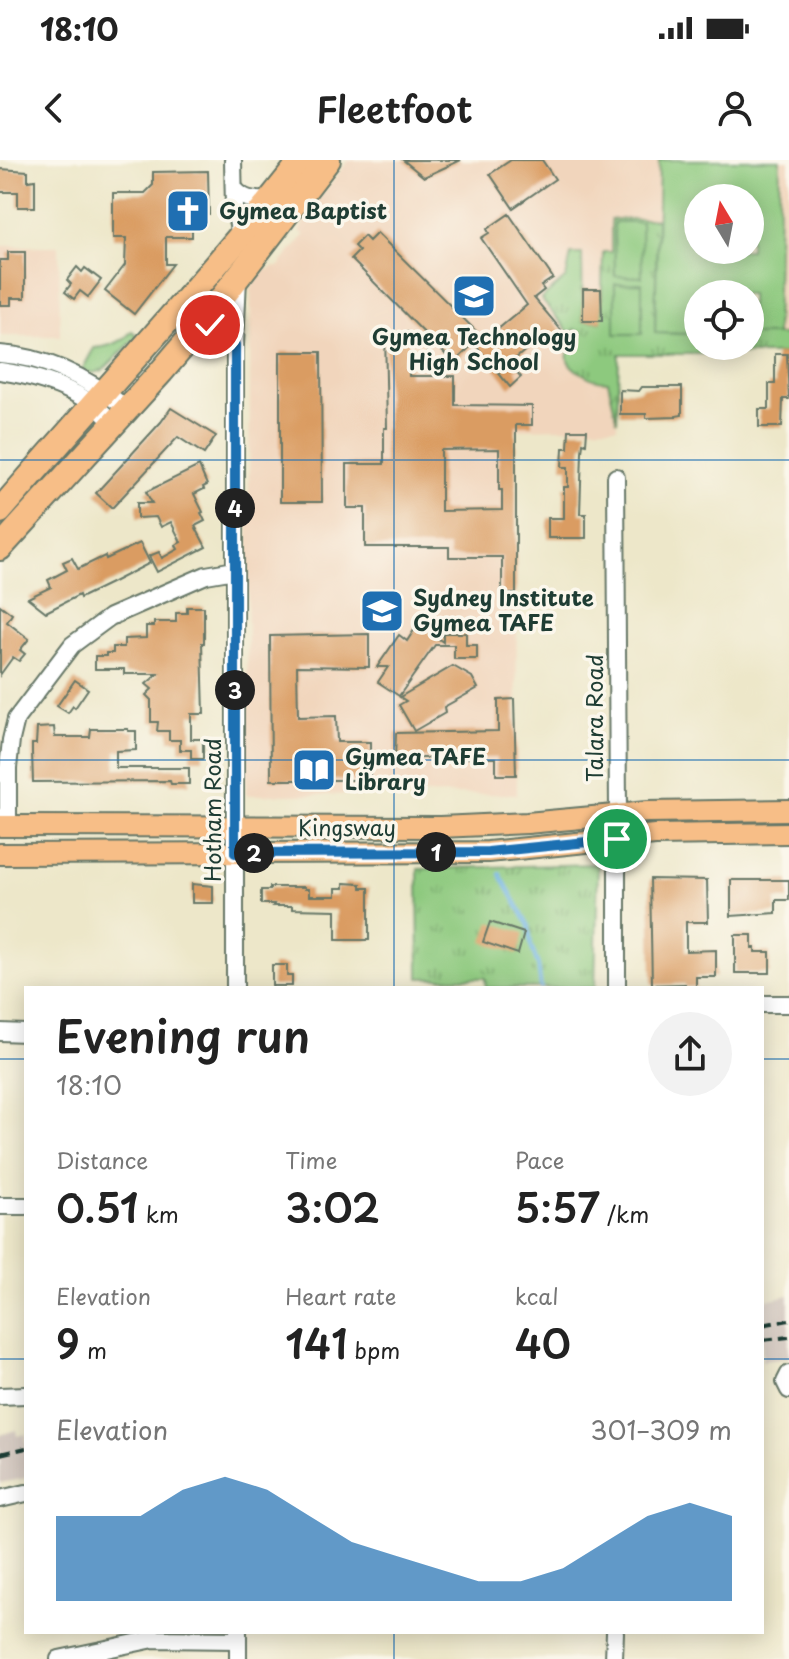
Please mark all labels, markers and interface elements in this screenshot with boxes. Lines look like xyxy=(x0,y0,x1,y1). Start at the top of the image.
text: 18:10 xyxy=(40,6,119,51)
text: Fleetfoot xyxy=(316,81,473,135)
icon: back xyxy=(32,86,76,130)
icon: person xyxy=(713,86,757,130)
north arrow xyxy=(684,184,764,264)
map controls xyxy=(684,184,764,360)
church icon: Gymea Baptist xyxy=(164,187,212,235)
place label: Gymea Baptist xyxy=(219,193,387,226)
school or university icon: Gymea Technology High School xyxy=(450,272,498,320)
button: locate xyxy=(684,280,764,360)
pin xyxy=(176,291,244,359)
icon: check xyxy=(188,303,232,347)
place label: Gymea Technology High School xyxy=(372,319,576,377)
pin: 4 xyxy=(215,488,255,528)
text: 4 xyxy=(228,491,242,524)
place label: Sydney Institute Gymea TAFE xyxy=(413,580,594,638)
school or university icon: Sydney Institute Gymea TAFE xyxy=(358,587,406,635)
street label: Talara Road xyxy=(577,654,610,782)
pin: 3 xyxy=(215,670,255,710)
text: 3 xyxy=(228,673,242,706)
street label: Hotham Road xyxy=(195,738,228,882)
place label: Gymea TAFE Library xyxy=(345,739,486,797)
library icon: Gymea TAFE Library xyxy=(290,746,338,794)
pin xyxy=(583,805,651,873)
street label: Kingsway xyxy=(298,810,396,843)
icon: arrive xyxy=(595,817,639,861)
pin: 1 xyxy=(416,832,456,872)
pin: 2 xyxy=(234,833,274,873)
text: 1 xyxy=(431,835,441,868)
text: 2 xyxy=(246,836,262,869)
text: Evening run xyxy=(56,1002,310,1068)
button: share xyxy=(648,1012,732,1096)
text: 18:10 xyxy=(56,1065,122,1104)
text: Distance xyxy=(56,1143,148,1176)
text: Time xyxy=(285,1143,337,1176)
text: Pace xyxy=(515,1143,564,1176)
text: 0.51 xyxy=(56,1176,139,1237)
text: 3:02 xyxy=(285,1176,380,1237)
text: 5:57 xyxy=(515,1176,600,1237)
text: km xyxy=(139,1197,179,1230)
text: /km xyxy=(600,1197,649,1230)
text: Elevation xyxy=(56,1279,151,1312)
text: Heart rate xyxy=(285,1279,396,1312)
text: kcal xyxy=(515,1279,559,1312)
text: 9 xyxy=(56,1312,80,1373)
text: 141 xyxy=(285,1312,347,1373)
text: 40 xyxy=(515,1312,571,1373)
text: m xyxy=(80,1333,107,1366)
text: bpm xyxy=(347,1333,400,1366)
text: Elevation xyxy=(56,1410,168,1449)
text: 301–309 m xyxy=(590,1410,732,1449)

